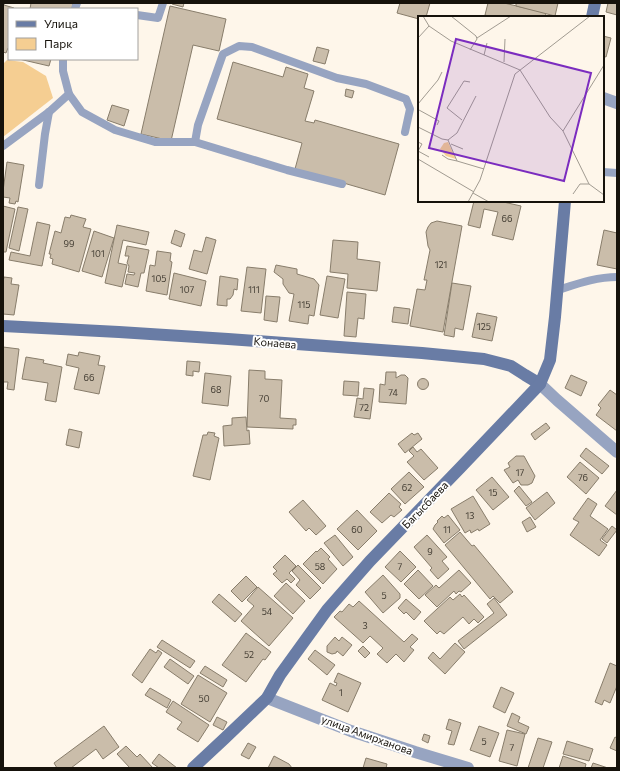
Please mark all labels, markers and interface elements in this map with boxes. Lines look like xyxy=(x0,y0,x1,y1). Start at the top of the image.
legend xyxy=(8,8,138,60)
text: Улица xyxy=(44,16,78,30)
inset map xyxy=(418,16,604,202)
text: Парк xyxy=(44,36,73,50)
house number: 66 xyxy=(502,213,512,224)
house number: 99 xyxy=(64,238,74,249)
house number: 101 xyxy=(91,248,105,259)
house number: 121 xyxy=(435,259,447,270)
house number: 105 xyxy=(152,273,166,284)
house number: 107 xyxy=(180,284,194,295)
house number: 111 xyxy=(248,284,260,295)
house number: 115 xyxy=(298,299,310,310)
house number: 125 xyxy=(477,321,491,332)
street label: Конаева xyxy=(253,334,297,351)
house number: 66 xyxy=(84,372,94,383)
house number: 68 xyxy=(211,384,221,395)
house number: 74 xyxy=(388,387,398,398)
house number: 70 xyxy=(259,393,269,404)
house number: 72 xyxy=(359,402,369,413)
house number: 17 xyxy=(516,467,525,478)
house number: 76 xyxy=(578,472,588,483)
street label: Багысбаева xyxy=(399,478,450,531)
house number: 62 xyxy=(402,482,412,493)
house number: 15 xyxy=(488,487,498,498)
house number: 13 xyxy=(466,510,474,521)
house number: 60 xyxy=(351,524,363,535)
house number: 11 xyxy=(443,524,451,535)
house number: 9 xyxy=(427,546,433,557)
house number: 58 xyxy=(315,561,325,572)
house number: 7 xyxy=(398,561,403,572)
house number: 5 xyxy=(381,590,387,601)
house number: 54 xyxy=(262,606,273,617)
house number: 3 xyxy=(362,620,368,631)
house number: 52 xyxy=(244,649,254,660)
house number: 1 xyxy=(339,687,343,698)
house number: 50 xyxy=(198,693,210,704)
street label: улица Амирханова xyxy=(320,712,415,757)
house number: 5 xyxy=(481,736,487,747)
house number: 7 xyxy=(510,742,515,753)

